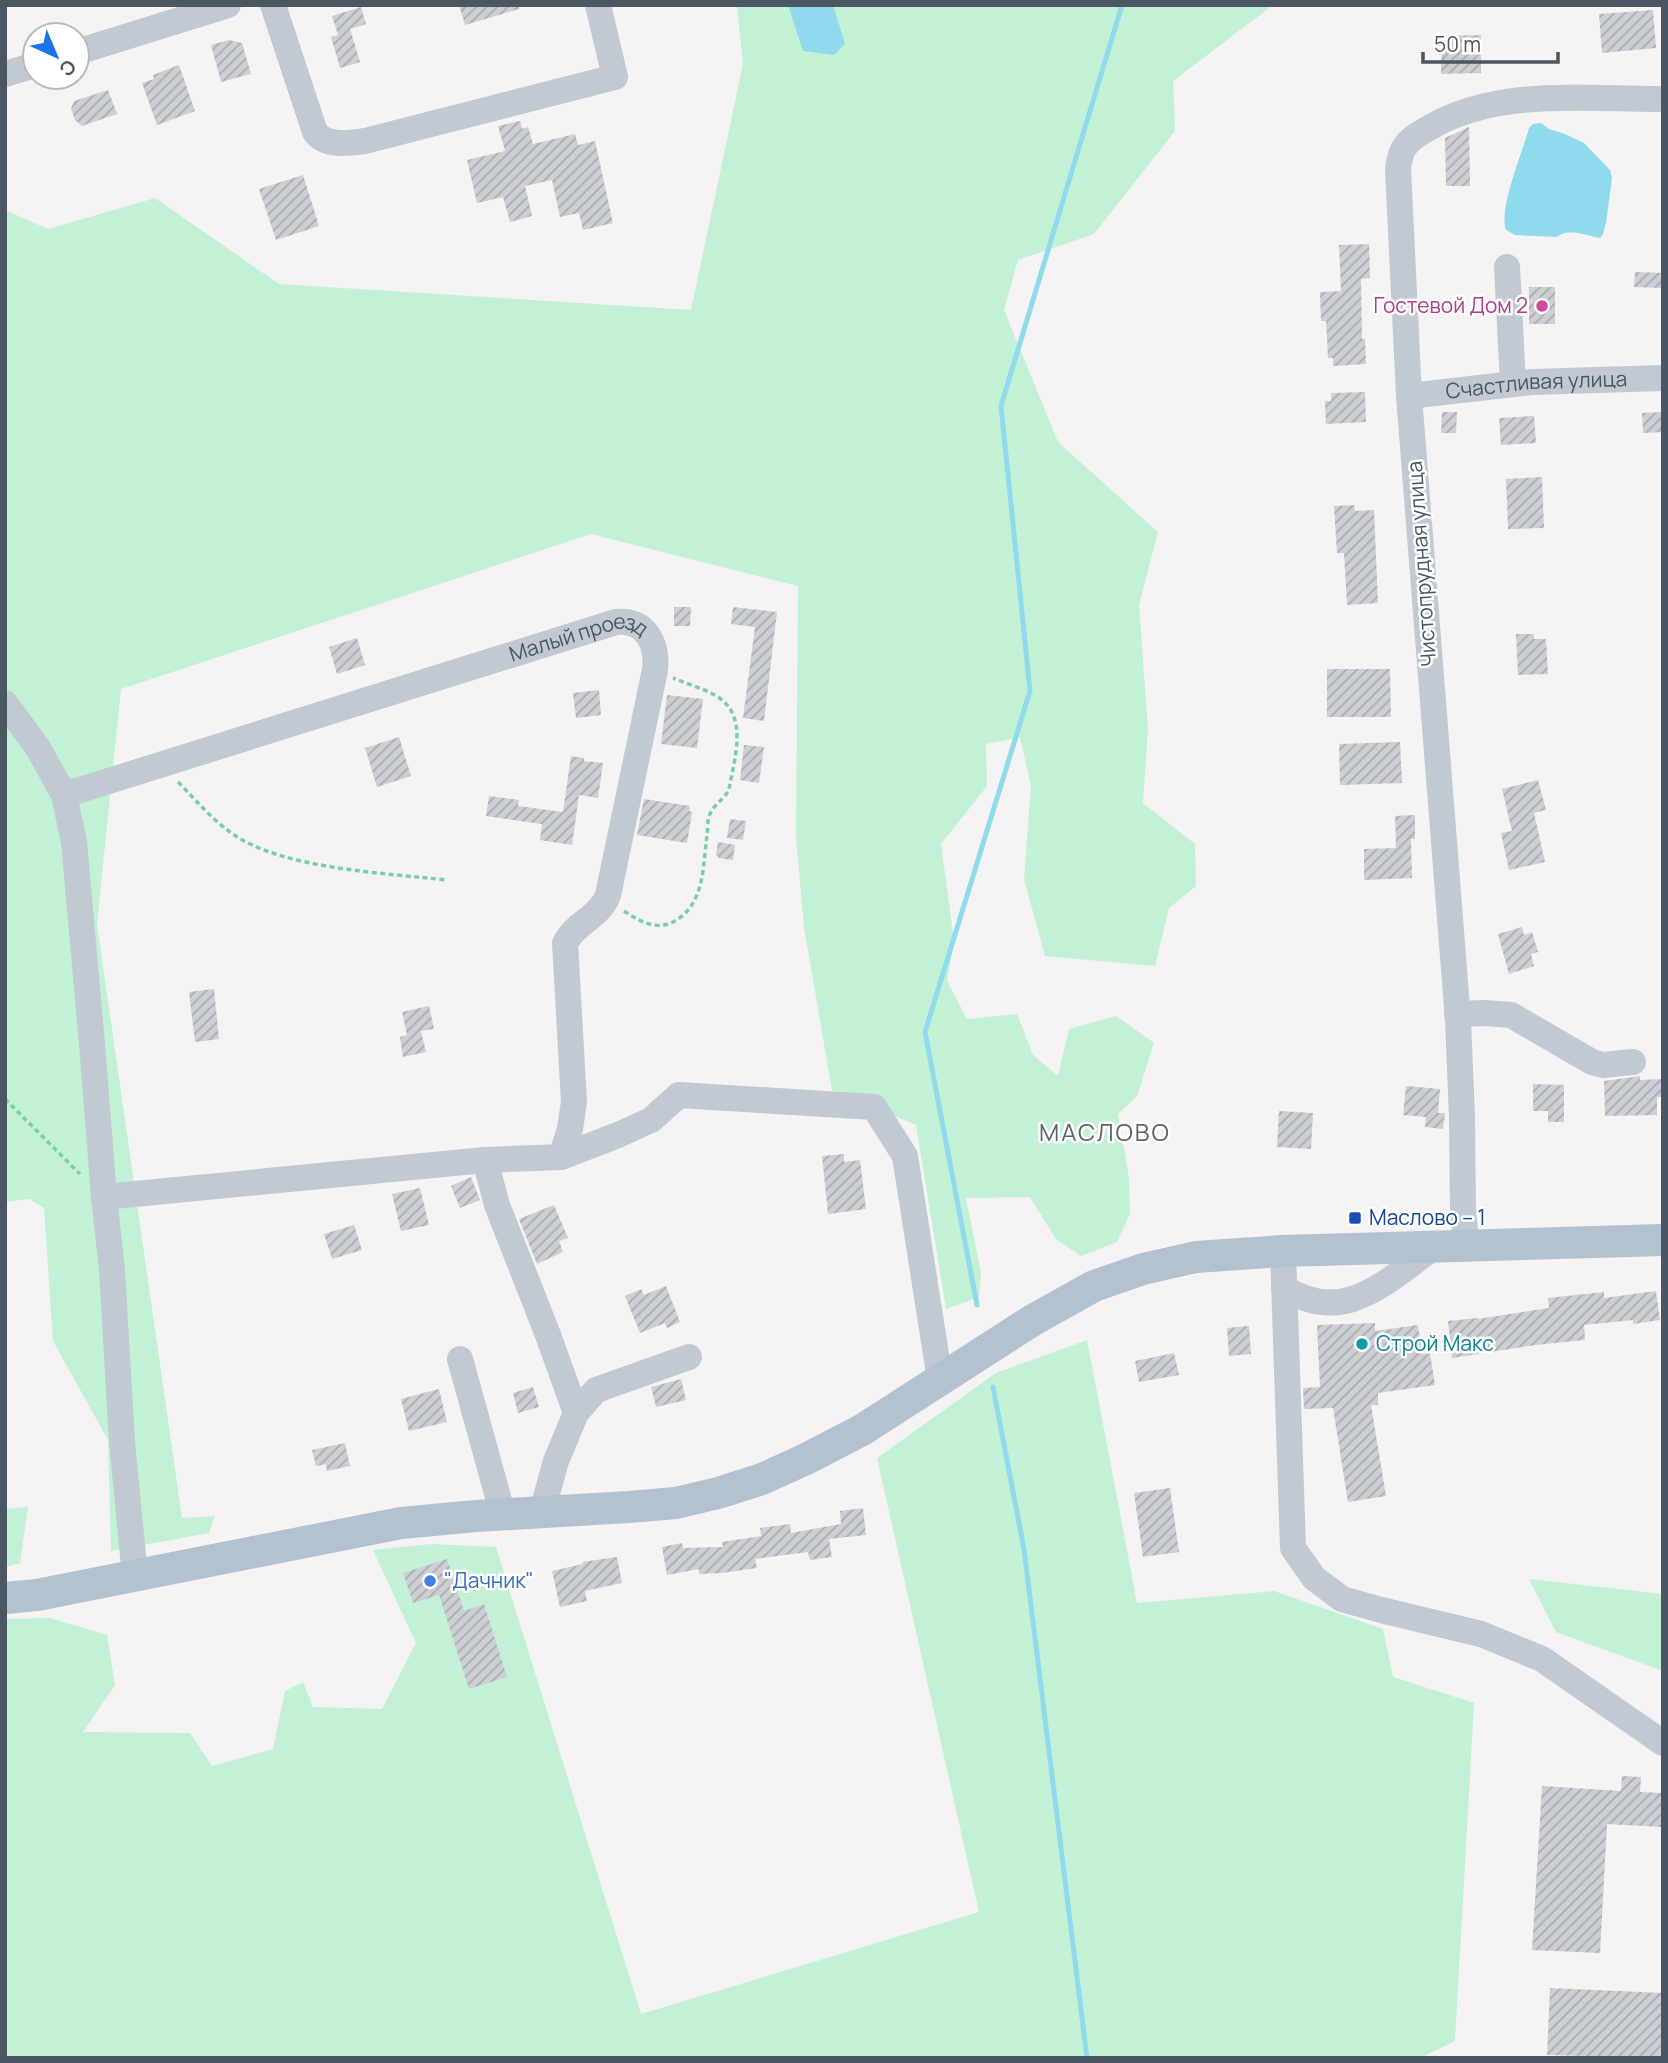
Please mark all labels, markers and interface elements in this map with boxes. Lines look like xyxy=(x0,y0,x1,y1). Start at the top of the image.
north arrow xyxy=(21,21,91,91)
scale bar xyxy=(1423,21,1558,65)
text: 50 m xyxy=(1434,30,1481,58)
text: С xyxy=(54,54,82,82)
place label: Гостевой Дом 2 xyxy=(1373,291,1528,319)
marker: Гостевой Дом 2 xyxy=(1534,298,1550,314)
street label: Счастливая улица xyxy=(1444,364,1628,405)
street label: Чистопрудная улица xyxy=(1400,460,1442,668)
street label: Малый проезд xyxy=(505,607,655,668)
district label: МАСЛОВО xyxy=(1039,1115,1171,1148)
place label: Маслово – 1 xyxy=(1369,1203,1486,1231)
marker: Маслово – 1 xyxy=(1347,1210,1363,1226)
place label: Строй Макс xyxy=(1376,1329,1494,1357)
marker: Строй Макс xyxy=(1354,1336,1370,1352)
place label: "Дачник" xyxy=(444,1566,534,1594)
marker: "Дачник" xyxy=(422,1573,438,1589)

